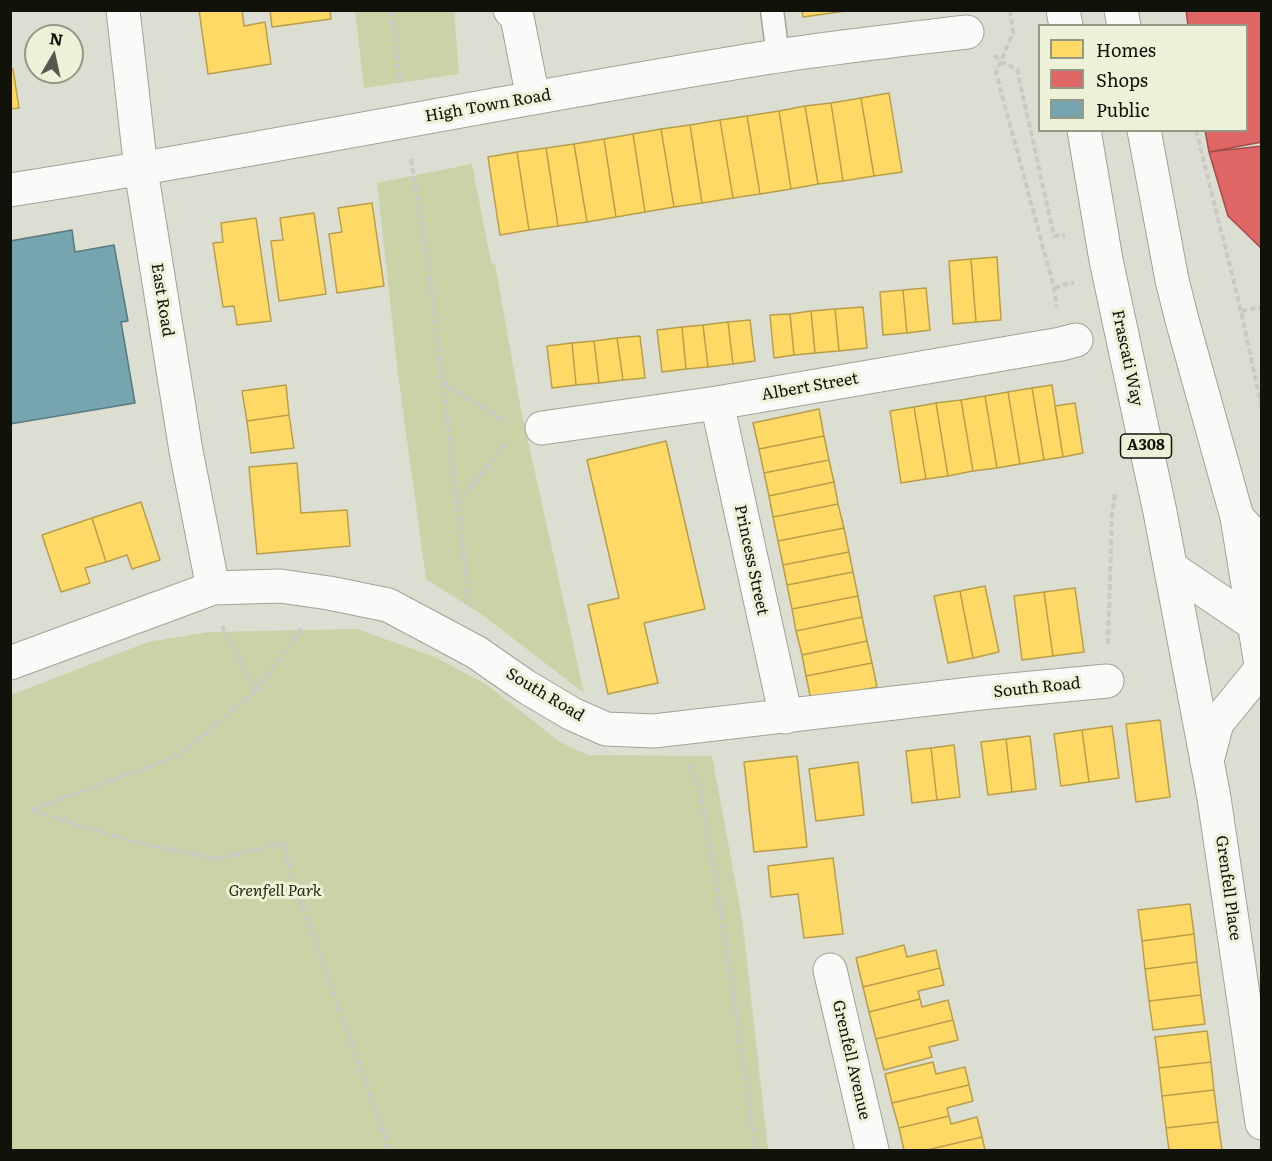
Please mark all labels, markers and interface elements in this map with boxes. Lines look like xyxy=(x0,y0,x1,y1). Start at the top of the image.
north arrow xyxy=(24,24,84,84)
legend xyxy=(1038,24,1248,132)
text: N xyxy=(48,25,65,51)
text: Homes xyxy=(1096,36,1156,63)
text: Shops xyxy=(1096,66,1148,93)
street label: High Town Road xyxy=(424,85,552,127)
text: Public xyxy=(1096,96,1150,123)
street label: East Road xyxy=(147,262,177,338)
street label: Frascati Way xyxy=(1107,308,1147,408)
street label: Albert Street xyxy=(760,369,860,405)
road number: A308 xyxy=(1120,434,1172,458)
street label: Princess Street xyxy=(730,503,772,617)
street label: South Road xyxy=(503,664,587,726)
street label: South Road xyxy=(992,674,1082,702)
street label: Grenfell Place xyxy=(1211,834,1245,942)
park label: Grenfell Park xyxy=(228,881,322,901)
street label: Grenfell Avenue xyxy=(828,998,874,1122)

